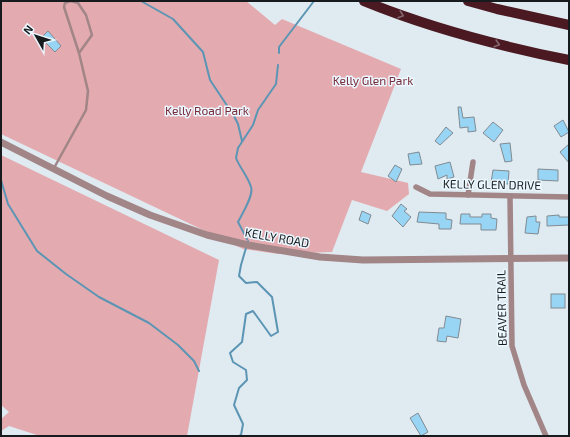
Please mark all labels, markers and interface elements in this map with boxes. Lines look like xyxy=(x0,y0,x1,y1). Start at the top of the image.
one-way arrow xyxy=(397,10,404,19)
north arrow xyxy=(16,16,56,56)
text: N xyxy=(20,22,35,37)
one-way arrow xyxy=(493,39,500,48)
park label: Kelly Glen Park xyxy=(333,73,413,87)
park label: Kelly Road Park xyxy=(165,103,249,117)
street label: KELLY GLEN DRIVE xyxy=(443,176,542,192)
street label: KELLY ROAD xyxy=(244,224,310,250)
street label: BEAVER TRAIL xyxy=(493,270,509,346)

